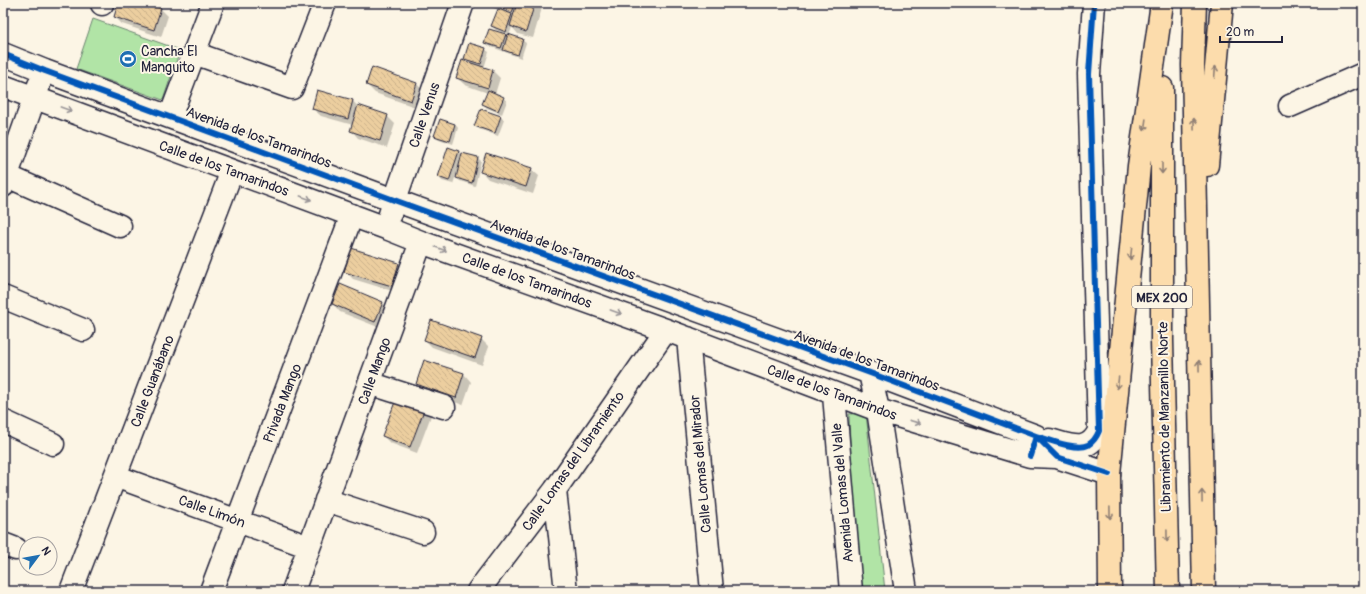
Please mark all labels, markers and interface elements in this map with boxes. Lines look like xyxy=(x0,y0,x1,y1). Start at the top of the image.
scale bar xyxy=(1220,18,1282,44)
text: 20 m xyxy=(1226,25,1255,40)
place label: Cancha El Manguito xyxy=(141,43,198,76)
sports icon: Cancha El Manguito xyxy=(118,49,138,69)
one-way arrow xyxy=(1212,66,1219,79)
street label: Calle Venus xyxy=(405,80,444,150)
street label: Avenida de los Tamarindos xyxy=(184,103,334,172)
one-way arrow xyxy=(59,106,71,114)
one-way arrow xyxy=(1141,118,1149,131)
one-way arrow xyxy=(1190,118,1198,131)
street label: Calle de los Tamarindos xyxy=(157,137,292,200)
one-way arrow xyxy=(1158,161,1166,174)
one-way arrow xyxy=(299,195,311,203)
street label: Avenida de los Tamarindos xyxy=(488,215,638,284)
one-way arrow xyxy=(434,246,447,253)
one-way arrow xyxy=(1127,247,1134,260)
street label: Calle de los Tamarindos xyxy=(460,249,595,312)
road number: MEX 200 xyxy=(1132,286,1192,308)
one-way arrow xyxy=(609,308,621,316)
street label: Libramiento de Manzanillo Norte xyxy=(1154,321,1175,513)
street label: Avenida de los Tamarindos xyxy=(792,326,942,395)
street label: Calle Guanábano xyxy=(127,332,178,430)
street label: Calle Mango xyxy=(354,335,395,407)
one-way arrow xyxy=(1195,360,1203,373)
street label: Privada Mango xyxy=(260,361,305,445)
street label: Calle de los Tamarindos xyxy=(765,361,900,424)
one-way arrow xyxy=(1114,376,1122,389)
street label: Calle Lomas del Libramiento xyxy=(519,388,628,534)
street label: Calle Lomas del Mirador xyxy=(686,394,715,534)
one-way arrow xyxy=(908,419,921,426)
street label: Avenida Lomas del Valle xyxy=(828,422,857,563)
one-way arrow xyxy=(1198,490,1205,503)
street label: Calle Limón xyxy=(176,492,248,531)
one-way arrow xyxy=(1106,506,1114,519)
one-way arrow xyxy=(1163,529,1171,542)
north arrow xyxy=(18,536,58,576)
text: N xyxy=(39,544,54,558)

